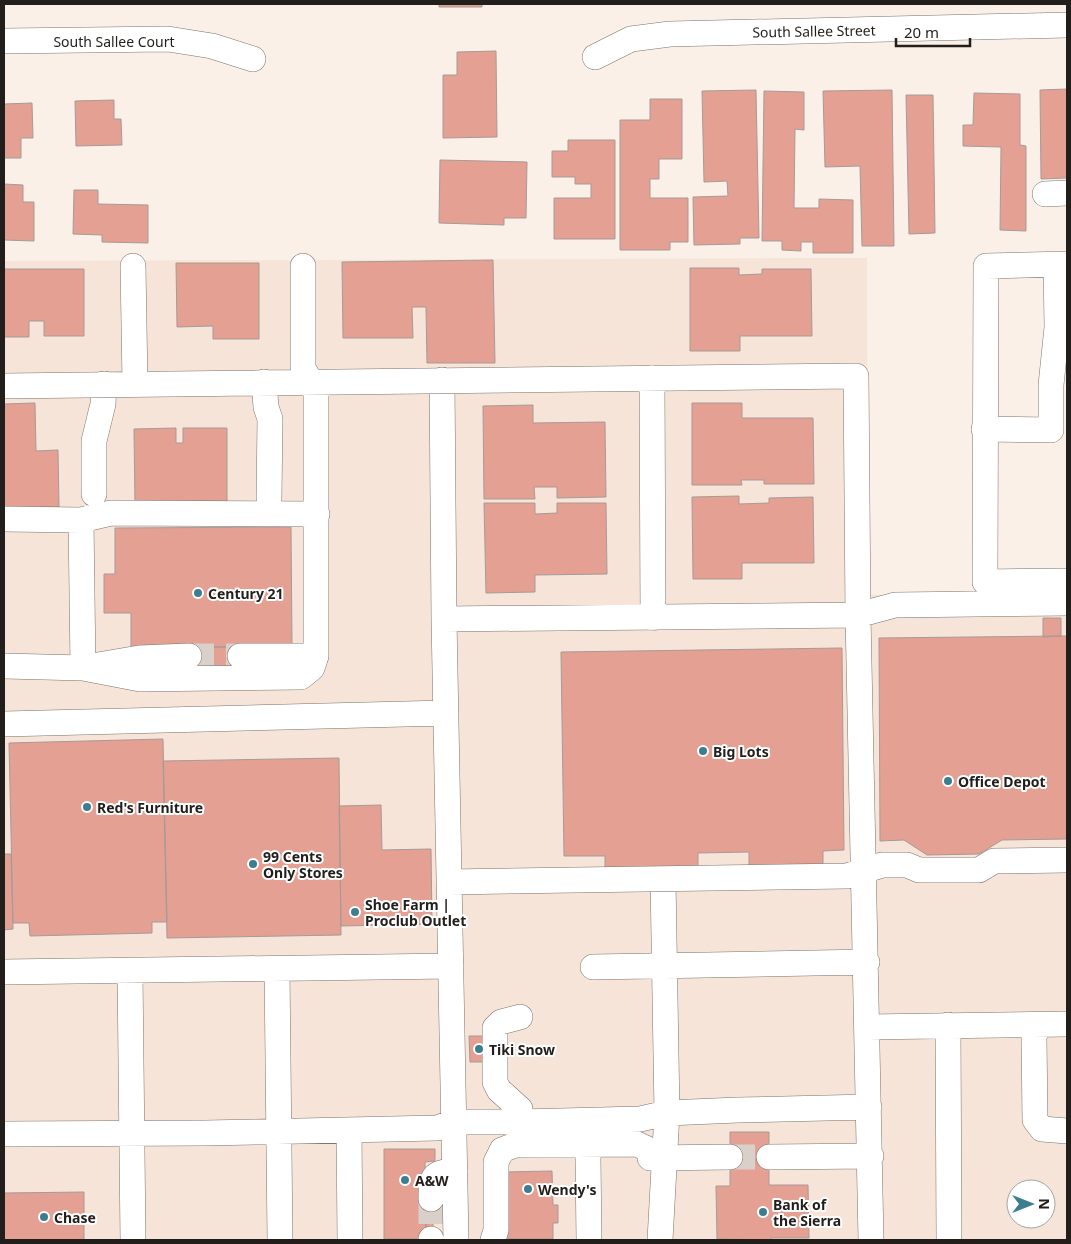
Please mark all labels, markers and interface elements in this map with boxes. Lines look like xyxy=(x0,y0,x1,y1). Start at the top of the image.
scale bar xyxy=(896,15,970,47)
street label: South Sallee Street xyxy=(752,20,876,42)
text: 20 m xyxy=(904,22,939,42)
street label: South Sallee Court xyxy=(53,32,175,51)
place label: Century 21 xyxy=(208,584,284,603)
marker: Century 21 xyxy=(192,587,204,599)
place label: Big Lots xyxy=(713,742,769,761)
marker: Big Lots xyxy=(697,745,709,757)
place label: Office Depot xyxy=(958,772,1046,791)
marker: Office Depot xyxy=(942,775,954,787)
place label: Red's Furniture xyxy=(97,798,203,817)
marker: Red's Furniture xyxy=(81,801,93,813)
place label: 99 Cents Only Stores xyxy=(263,847,343,882)
marker: 99 Cents Only Stores xyxy=(247,858,259,870)
place label: Shoe Farm | Proclub Outlet xyxy=(365,895,466,930)
marker: Shoe Farm | Proclub Outlet xyxy=(349,906,361,918)
place label: Tiki Snow xyxy=(489,1040,555,1059)
marker: Tiki Snow xyxy=(473,1043,485,1055)
place label: A&W xyxy=(415,1171,449,1190)
marker: A&W xyxy=(399,1174,411,1186)
north arrow xyxy=(1006,1179,1056,1229)
place label: Wendy's xyxy=(538,1180,596,1199)
marker: Wendy's xyxy=(522,1183,534,1195)
place label: Bank of the Sierra xyxy=(773,1195,841,1230)
text: N xyxy=(1035,1198,1054,1210)
marker: Bank of the Sierra xyxy=(757,1206,769,1218)
place label: Chase xyxy=(54,1208,96,1227)
marker: Chase xyxy=(38,1211,50,1223)

